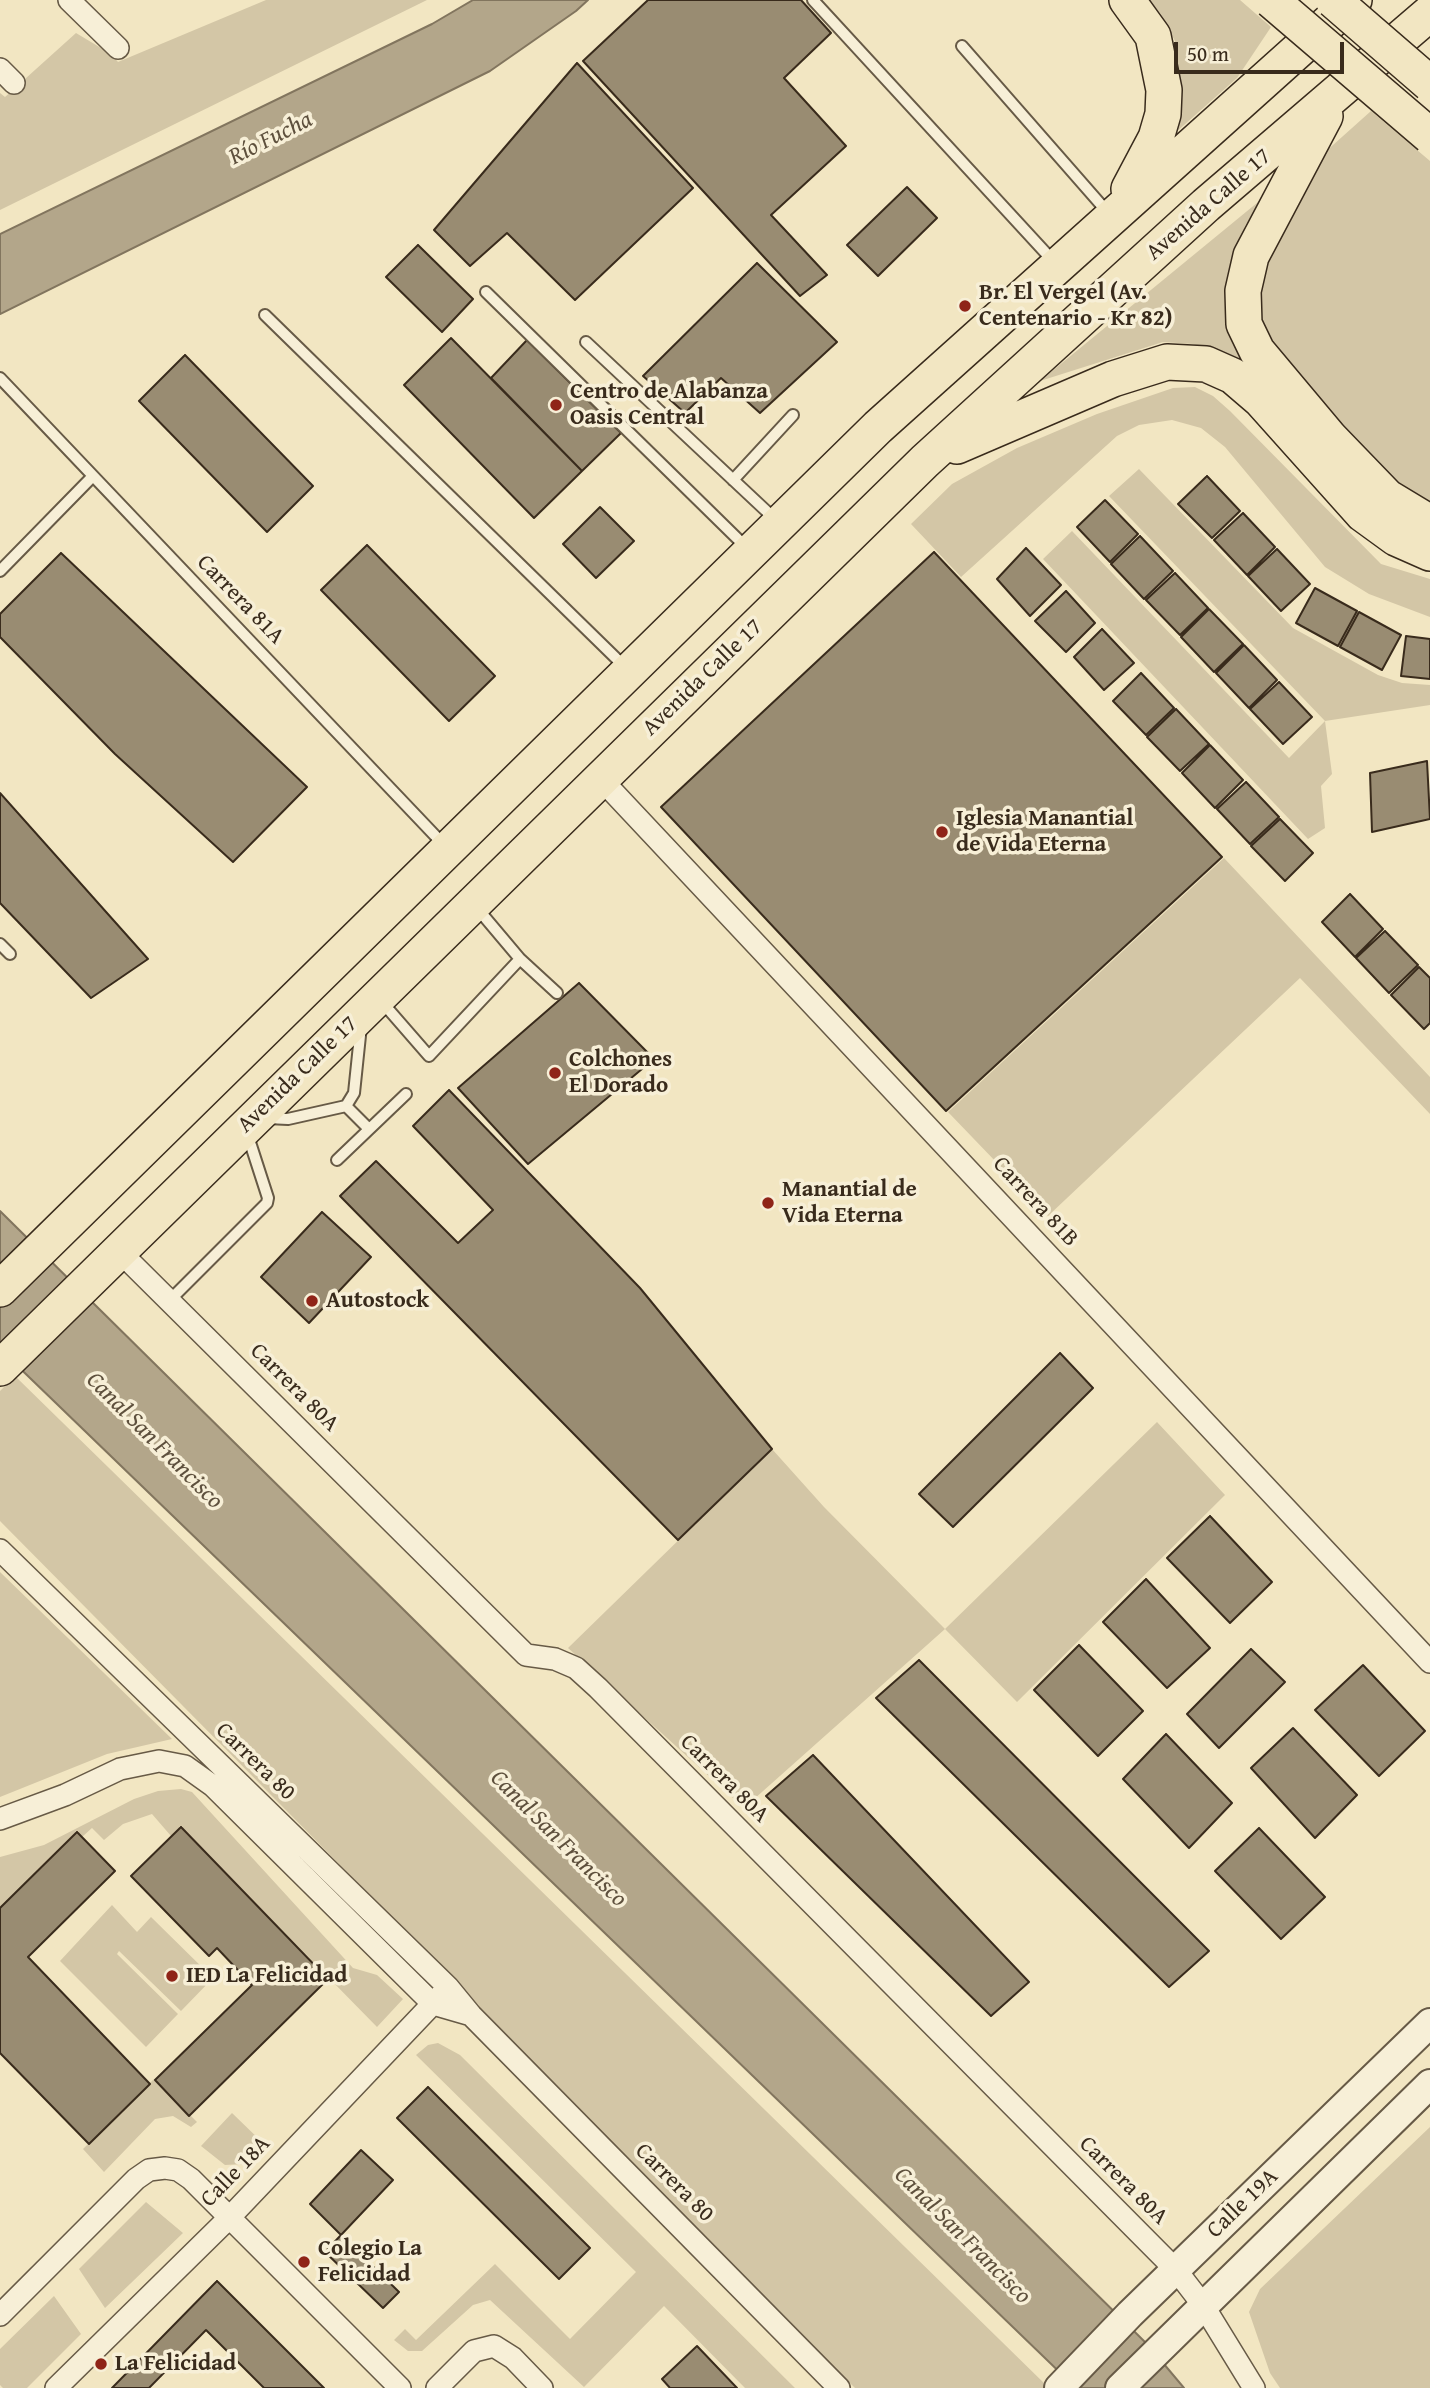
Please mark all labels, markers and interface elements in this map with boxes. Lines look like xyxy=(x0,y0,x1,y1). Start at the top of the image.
scale bar xyxy=(1178,28,1348,72)
text: 50 m xyxy=(1187,38,1229,69)
water label: Río Fucha xyxy=(225,106,317,172)
street label: Avenida Calle 17 xyxy=(1141,143,1277,267)
place label: Br. El Vergel (Av. Centenario - Kr 82) xyxy=(979,279,1172,333)
marker: Br. El Vergel (Av. Centenario - Kr 82) xyxy=(957,298,973,314)
place label: Centro de Alabanza Oasis Central xyxy=(570,378,768,432)
marker: Centro de Alabanza Oasis Central xyxy=(548,397,564,413)
street label: Carrera 81A xyxy=(190,549,290,651)
street label: Avenida Calle 17 xyxy=(637,614,769,742)
place label: Iglesia Manantial de Vida Eterna xyxy=(956,805,1133,859)
marker: Iglesia Manantial de Vida Eterna xyxy=(934,824,950,840)
street label: Avenida Calle 17 xyxy=(232,1011,364,1139)
place label: Colchones El Dorado xyxy=(569,1046,672,1100)
marker: Colchones El Dorado xyxy=(547,1065,563,1081)
street label: Carrera 81B xyxy=(986,1151,1084,1253)
place label: Manantial de Vida Eterna xyxy=(782,1176,917,1230)
marker: Manantial de Vida Eterna xyxy=(760,1195,776,1211)
place label: Autostock xyxy=(326,1287,429,1315)
marker: Autostock xyxy=(304,1293,320,1309)
street label: Carrera 80A xyxy=(244,1338,344,1438)
water label: Canal San Francisco xyxy=(79,1366,229,1516)
street label: Carrera 80 xyxy=(209,1717,301,1807)
street label: Carrera 80A xyxy=(674,1729,774,1829)
water label: Canal San Francisco xyxy=(483,1764,633,1914)
place label: IED La Felicidad xyxy=(186,1962,347,1990)
marker: IED La Felicidad xyxy=(164,1968,180,1984)
street label: Calle 18A xyxy=(195,2131,277,2213)
street label: Carrera 80A xyxy=(1073,2131,1173,2231)
street label: Carrera 80 xyxy=(629,2138,719,2228)
water label: Canal San Francisco xyxy=(887,2161,1037,2311)
street label: Calle 19A xyxy=(1202,2163,1284,2245)
place label: Colegio La Felicidad xyxy=(318,2235,422,2289)
marker: Colegio La Felicidad xyxy=(296,2254,312,2270)
place label: La Felicidad xyxy=(115,2350,236,2378)
marker: La Felicidad xyxy=(93,2356,109,2372)

